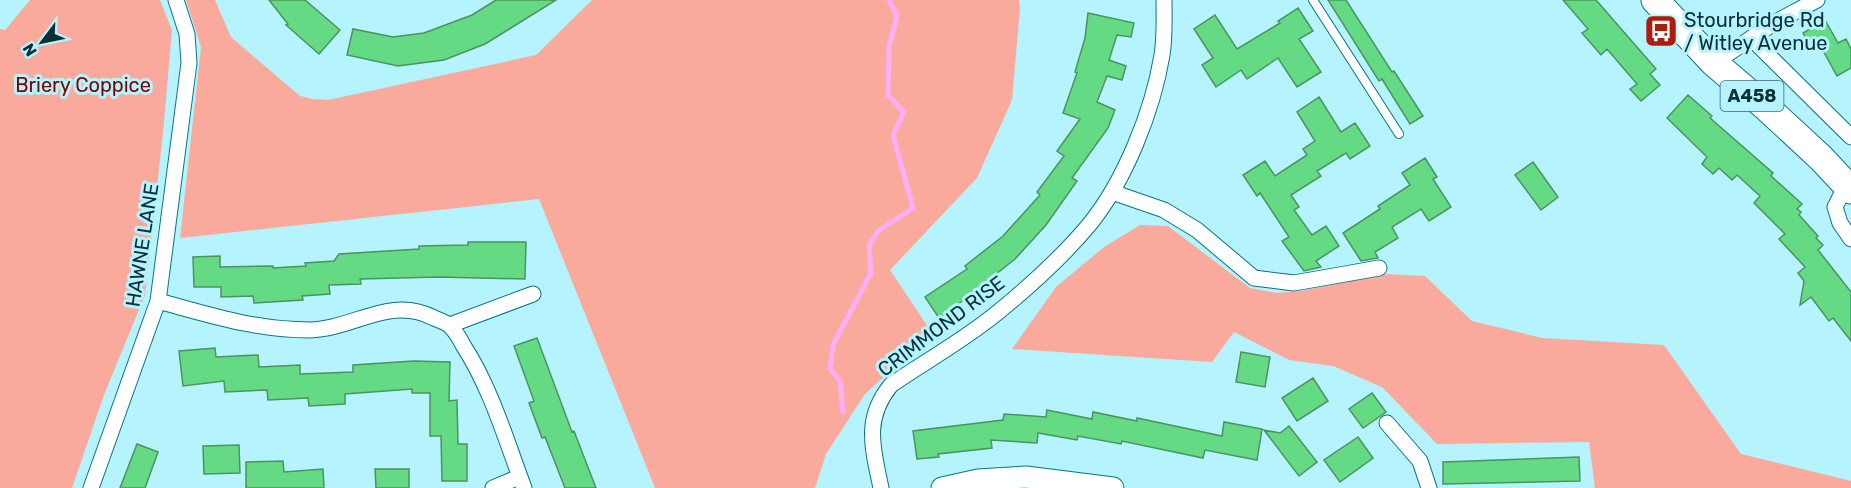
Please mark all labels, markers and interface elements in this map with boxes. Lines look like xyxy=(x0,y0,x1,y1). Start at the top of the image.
place label: Stourbridge Rd / Witley Avenue xyxy=(1684,8,1828,55)
north arrow xyxy=(12,12,72,72)
bus stop icon: Stourbridge Rd / Witley Avenue xyxy=(1643,13,1679,49)
text: N xyxy=(19,40,41,60)
park label: Briery Coppice xyxy=(15,73,151,97)
road number: A458 xyxy=(1720,81,1784,111)
street label: HAWNE LANE xyxy=(120,182,164,308)
street label: CRIMMOND RISE xyxy=(873,270,1009,382)

